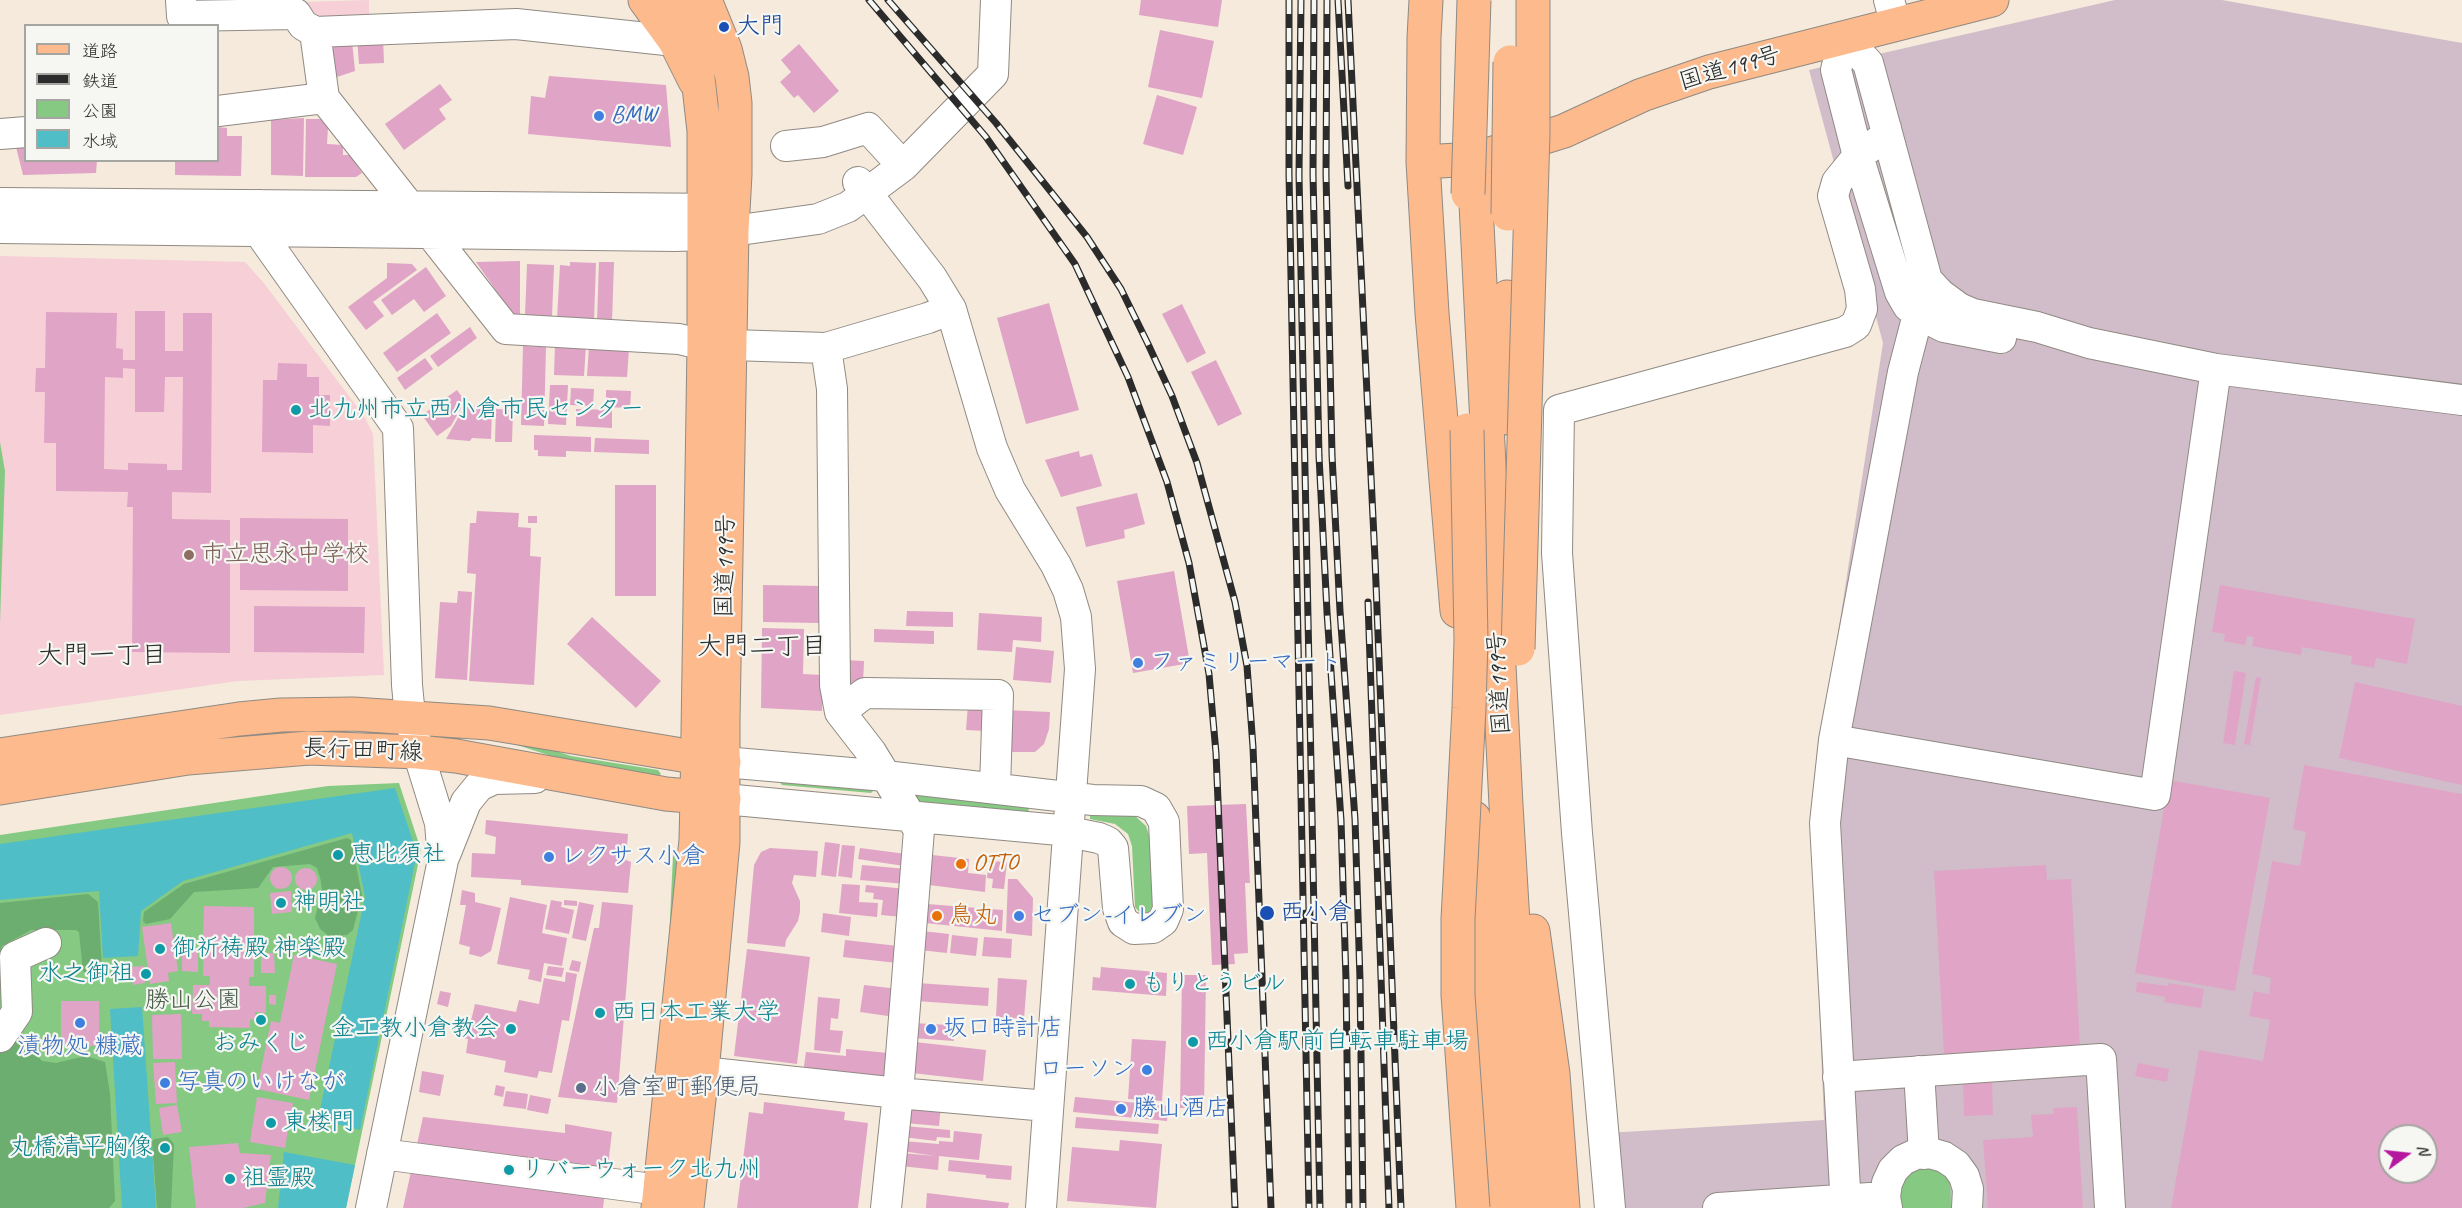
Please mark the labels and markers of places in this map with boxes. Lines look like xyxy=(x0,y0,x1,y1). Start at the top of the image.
place label: 大門 xyxy=(736,13,784,41)
marker: 大門 xyxy=(717,20,731,34)
place label: BMW xyxy=(611,102,657,130)
marker: BMW xyxy=(592,109,606,123)
place label: 北九州市立西小倉市民センター xyxy=(308,396,644,424)
marker: 北九州市立西小倉市民センター xyxy=(289,403,303,417)
place label: 市立思永中学校 xyxy=(201,541,369,569)
marker: 市立思永中学校 xyxy=(182,548,196,562)
place label: ファミリーマート xyxy=(1150,649,1342,677)
marker: ファミリーマート xyxy=(1131,656,1145,670)
place label: 恵比須社 xyxy=(350,841,446,869)
place label: レクサス小倉 xyxy=(561,843,705,871)
marker: 恵比須社 xyxy=(331,848,345,862)
marker: レクサス小倉 xyxy=(542,850,556,864)
place label: OTTO xyxy=(973,850,1018,878)
marker: OTTO xyxy=(954,857,968,871)
place label: 神明社 xyxy=(293,889,365,917)
marker: 神明社 xyxy=(274,896,288,910)
place label: 西小倉 xyxy=(1280,899,1352,927)
place label: 鳥丸 xyxy=(949,902,997,930)
place label: セブン-イレブン xyxy=(1031,902,1207,930)
marker: 西小倉 xyxy=(1258,904,1276,922)
marker: 鳥丸 xyxy=(930,909,944,923)
marker: セブン-イレブン xyxy=(1012,909,1026,923)
place label: 御祈祷殿 神楽殿 xyxy=(172,935,346,963)
marker: 御祈祷殿 神楽殿 xyxy=(153,942,167,956)
place label: 水之御祖 xyxy=(38,960,134,988)
marker: 水之御祖 xyxy=(139,967,153,981)
place label: もりとうビル xyxy=(1142,970,1286,998)
marker: もりとうビル xyxy=(1123,977,1137,991)
place label: 西日本工業大学 xyxy=(612,999,780,1027)
marker: 西日本工業大学 xyxy=(593,1006,607,1020)
marker: おみくじ xyxy=(254,1013,268,1027)
place label: 金工教小倉教会 xyxy=(331,1015,499,1043)
place label: 坂口時計店 xyxy=(943,1015,1063,1043)
marker: 漬物処 糠蔵 xyxy=(73,1016,87,1030)
marker: 金工教小倉教会 xyxy=(504,1022,518,1036)
marker: 坂口時計店 xyxy=(924,1022,938,1036)
place label: 西小倉駅前自転車駐車場 xyxy=(1205,1028,1469,1056)
place label: おみくじ xyxy=(213,1030,309,1058)
place label: 漬物処 糠蔵 xyxy=(17,1033,143,1061)
marker: 西小倉駅前自転車駐車場 xyxy=(1186,1035,1200,1049)
place label: ローソン xyxy=(1039,1056,1135,1084)
marker: ローソン xyxy=(1140,1063,1154,1077)
place label: 写真のいけなが xyxy=(177,1069,345,1097)
place label: 小倉室町郵便局 xyxy=(593,1074,761,1102)
marker: 写真のいけなが xyxy=(158,1076,172,1090)
marker: 小倉室町郵便局 xyxy=(574,1081,588,1095)
place label: 勝山酒店 xyxy=(1133,1095,1229,1123)
marker: 勝山酒店 xyxy=(1114,1102,1128,1116)
place label: 東楼門 xyxy=(283,1109,355,1137)
marker: 東楼門 xyxy=(264,1116,278,1130)
place label: 丸橋清平胸像 xyxy=(9,1134,153,1162)
marker: 丸橋清平胸像 xyxy=(158,1141,172,1155)
place label: リバーウォーク北九州 xyxy=(521,1156,761,1184)
marker: リバーウォーク北九州 xyxy=(502,1163,516,1177)
place label: 祖霊殿 xyxy=(242,1165,314,1193)
marker: 祖霊殿 xyxy=(223,1172,237,1186)

